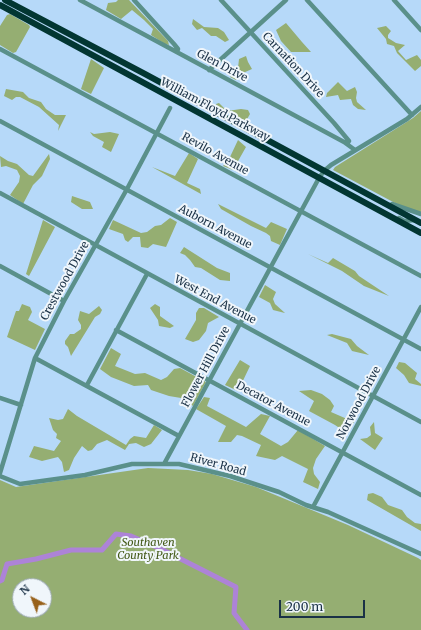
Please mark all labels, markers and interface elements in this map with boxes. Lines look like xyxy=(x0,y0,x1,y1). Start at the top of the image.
street label: Carnation Drive xyxy=(260,30,326,100)
street label: Glen Drive xyxy=(194,47,250,85)
street label: William Floyd Parkway xyxy=(158,76,272,144)
street label: Revilo Avenue xyxy=(179,130,251,178)
street label: Auborn Avenue xyxy=(176,202,254,252)
street label: Crestwood Drive xyxy=(38,239,92,323)
street label: West End Avenue xyxy=(172,273,258,327)
street label: Flower Hill Drive xyxy=(179,324,233,410)
street label: Norwood Drive xyxy=(334,364,384,442)
street label: Decator Avenue xyxy=(234,379,312,429)
street label: River Road xyxy=(189,451,247,479)
park label: Southaven County Park xyxy=(117,536,179,562)
north arrow xyxy=(12,578,52,618)
text: N xyxy=(17,582,33,598)
scale bar xyxy=(281,592,367,618)
text: 200 m xyxy=(286,599,323,614)

